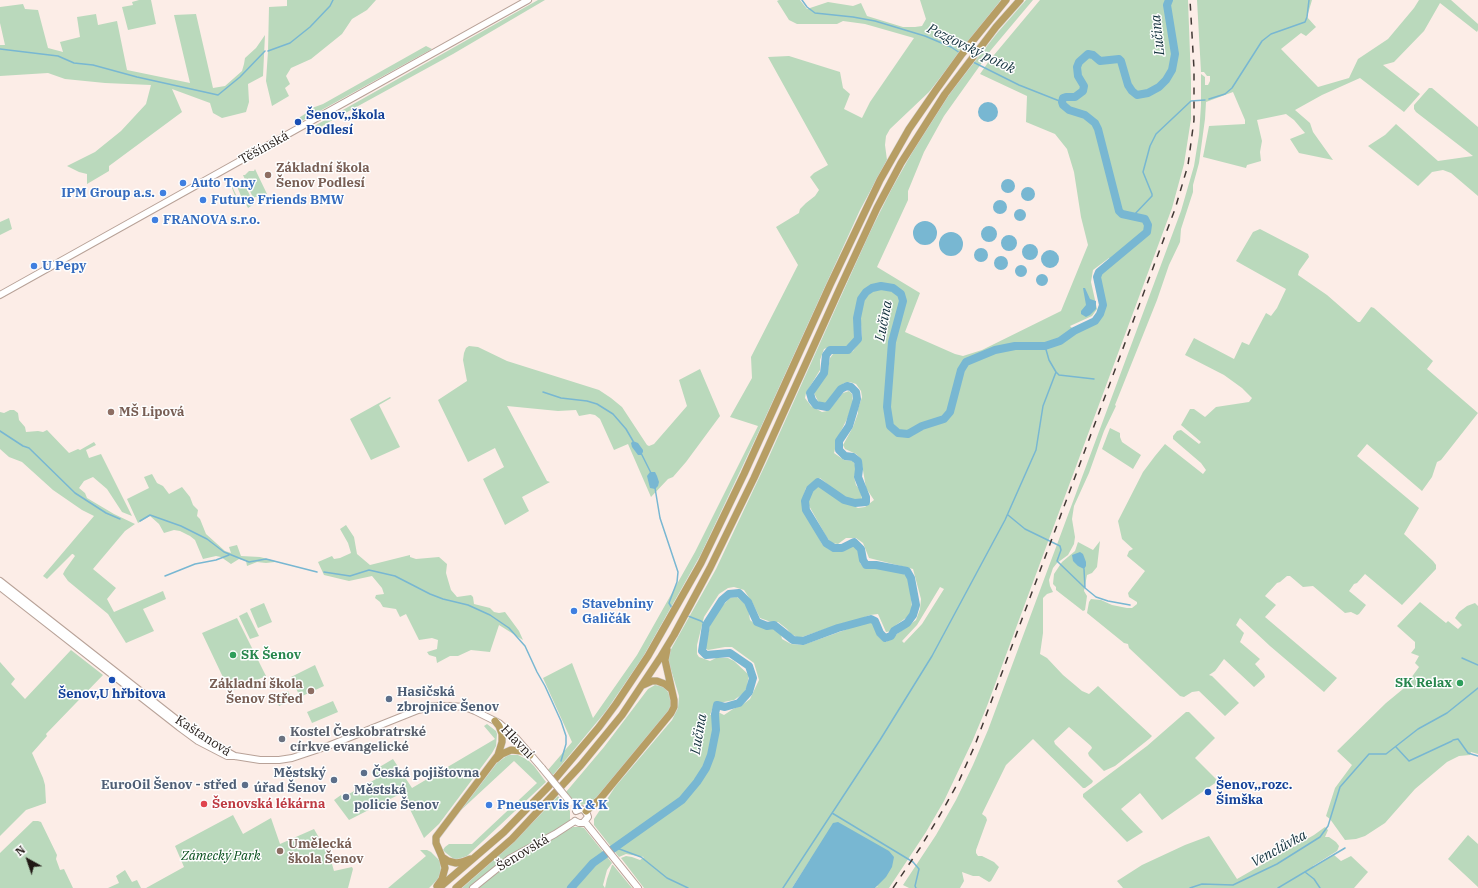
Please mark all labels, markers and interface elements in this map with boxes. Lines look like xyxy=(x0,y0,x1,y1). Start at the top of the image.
water label: Lučina xyxy=(1147,14,1169,56)
water label: Pezgovský potok xyxy=(924,20,1018,78)
place label: Šenov,,škola Podlesí xyxy=(306,107,385,138)
marker: Šenov,,škola Podlesí xyxy=(293,117,303,127)
street label: Těšínská xyxy=(236,128,292,168)
place label: Základní škola Šenov Podlesí xyxy=(276,160,370,191)
marker: Základní škola Šenov Podlesí xyxy=(263,170,273,180)
place label: Auto Tony xyxy=(191,175,256,191)
marker: Auto Tony xyxy=(178,178,188,188)
place label: IPM Group a.s. xyxy=(61,185,155,201)
marker: IPM Group a.s. xyxy=(158,188,168,198)
place label: Future Friends BMW xyxy=(211,192,344,208)
marker: Future Friends BMW xyxy=(198,195,208,205)
place label: FRANOVA s.r.o. xyxy=(163,212,260,228)
marker: FRANOVA s.r.o. xyxy=(150,215,160,225)
place label: U Pepy xyxy=(42,258,86,274)
marker: U Pepy xyxy=(29,261,39,271)
water label: Lučina xyxy=(872,299,896,343)
place label: MŠ Lipová xyxy=(119,404,184,420)
marker: MŠ Lipová xyxy=(106,407,116,417)
place label: Stavebniny Galičák xyxy=(582,596,654,627)
marker: Stavebniny Galičák xyxy=(569,606,579,616)
place label: SK Šenov xyxy=(241,647,301,663)
marker: SK Šenov xyxy=(228,650,238,660)
marker: Šenov,U hřbitova xyxy=(107,675,117,685)
place label: SK Relax xyxy=(1395,675,1452,691)
place label: Základní škola Šenov Střed xyxy=(209,676,303,707)
marker: SK Relax xyxy=(1455,678,1465,688)
place label: Hasičská zbrojnice Šenov xyxy=(397,684,499,715)
place label: Šenov,U hřbitova xyxy=(58,686,166,702)
marker: Základní škola Šenov Střed xyxy=(306,686,316,696)
marker: Hasičská zbrojnice Šenov xyxy=(384,694,394,704)
street label: Kaštanová xyxy=(172,712,234,760)
water label: Lučina xyxy=(687,712,711,756)
street label: Hlavní xyxy=(497,722,537,762)
place label: Kostel Českobratrské církve evangelické xyxy=(290,724,426,755)
marker: Kostel Českobratrské církve evangelické xyxy=(277,734,287,744)
place label: Městský úřad Šenov xyxy=(254,765,326,796)
place label: Česká pojištovna xyxy=(372,765,479,781)
marker: Česká pojištovna xyxy=(359,768,369,778)
marker: Městský úřad Šenov xyxy=(329,775,339,785)
place label: EuroOil Šenov - střed xyxy=(101,777,237,793)
place label: Šenov,,rozc. Šimška xyxy=(1216,777,1292,808)
marker: EuroOil Šenov - střed xyxy=(240,780,250,790)
place label: Městská policie Šenov xyxy=(354,782,439,813)
marker: Šenov,,rozc. Šimška xyxy=(1203,787,1213,797)
marker: Městská policie Šenov xyxy=(341,792,351,802)
place label: Šenovská lékárna xyxy=(212,796,325,812)
place label: Pneuservis K & K xyxy=(497,797,608,813)
marker: Šenovská lékárna xyxy=(199,799,209,809)
marker: Pneuservis K & K xyxy=(484,800,494,810)
water label: Venclůvka xyxy=(1248,827,1310,871)
street label: Šenovská xyxy=(494,831,552,875)
place label: Umělecká škola Šenov xyxy=(288,836,364,867)
north arrow xyxy=(8,840,48,880)
text: N xyxy=(12,843,28,859)
marker: Umělecká škola Šenov xyxy=(275,846,285,856)
park label: Zámecký Park xyxy=(181,848,261,864)

